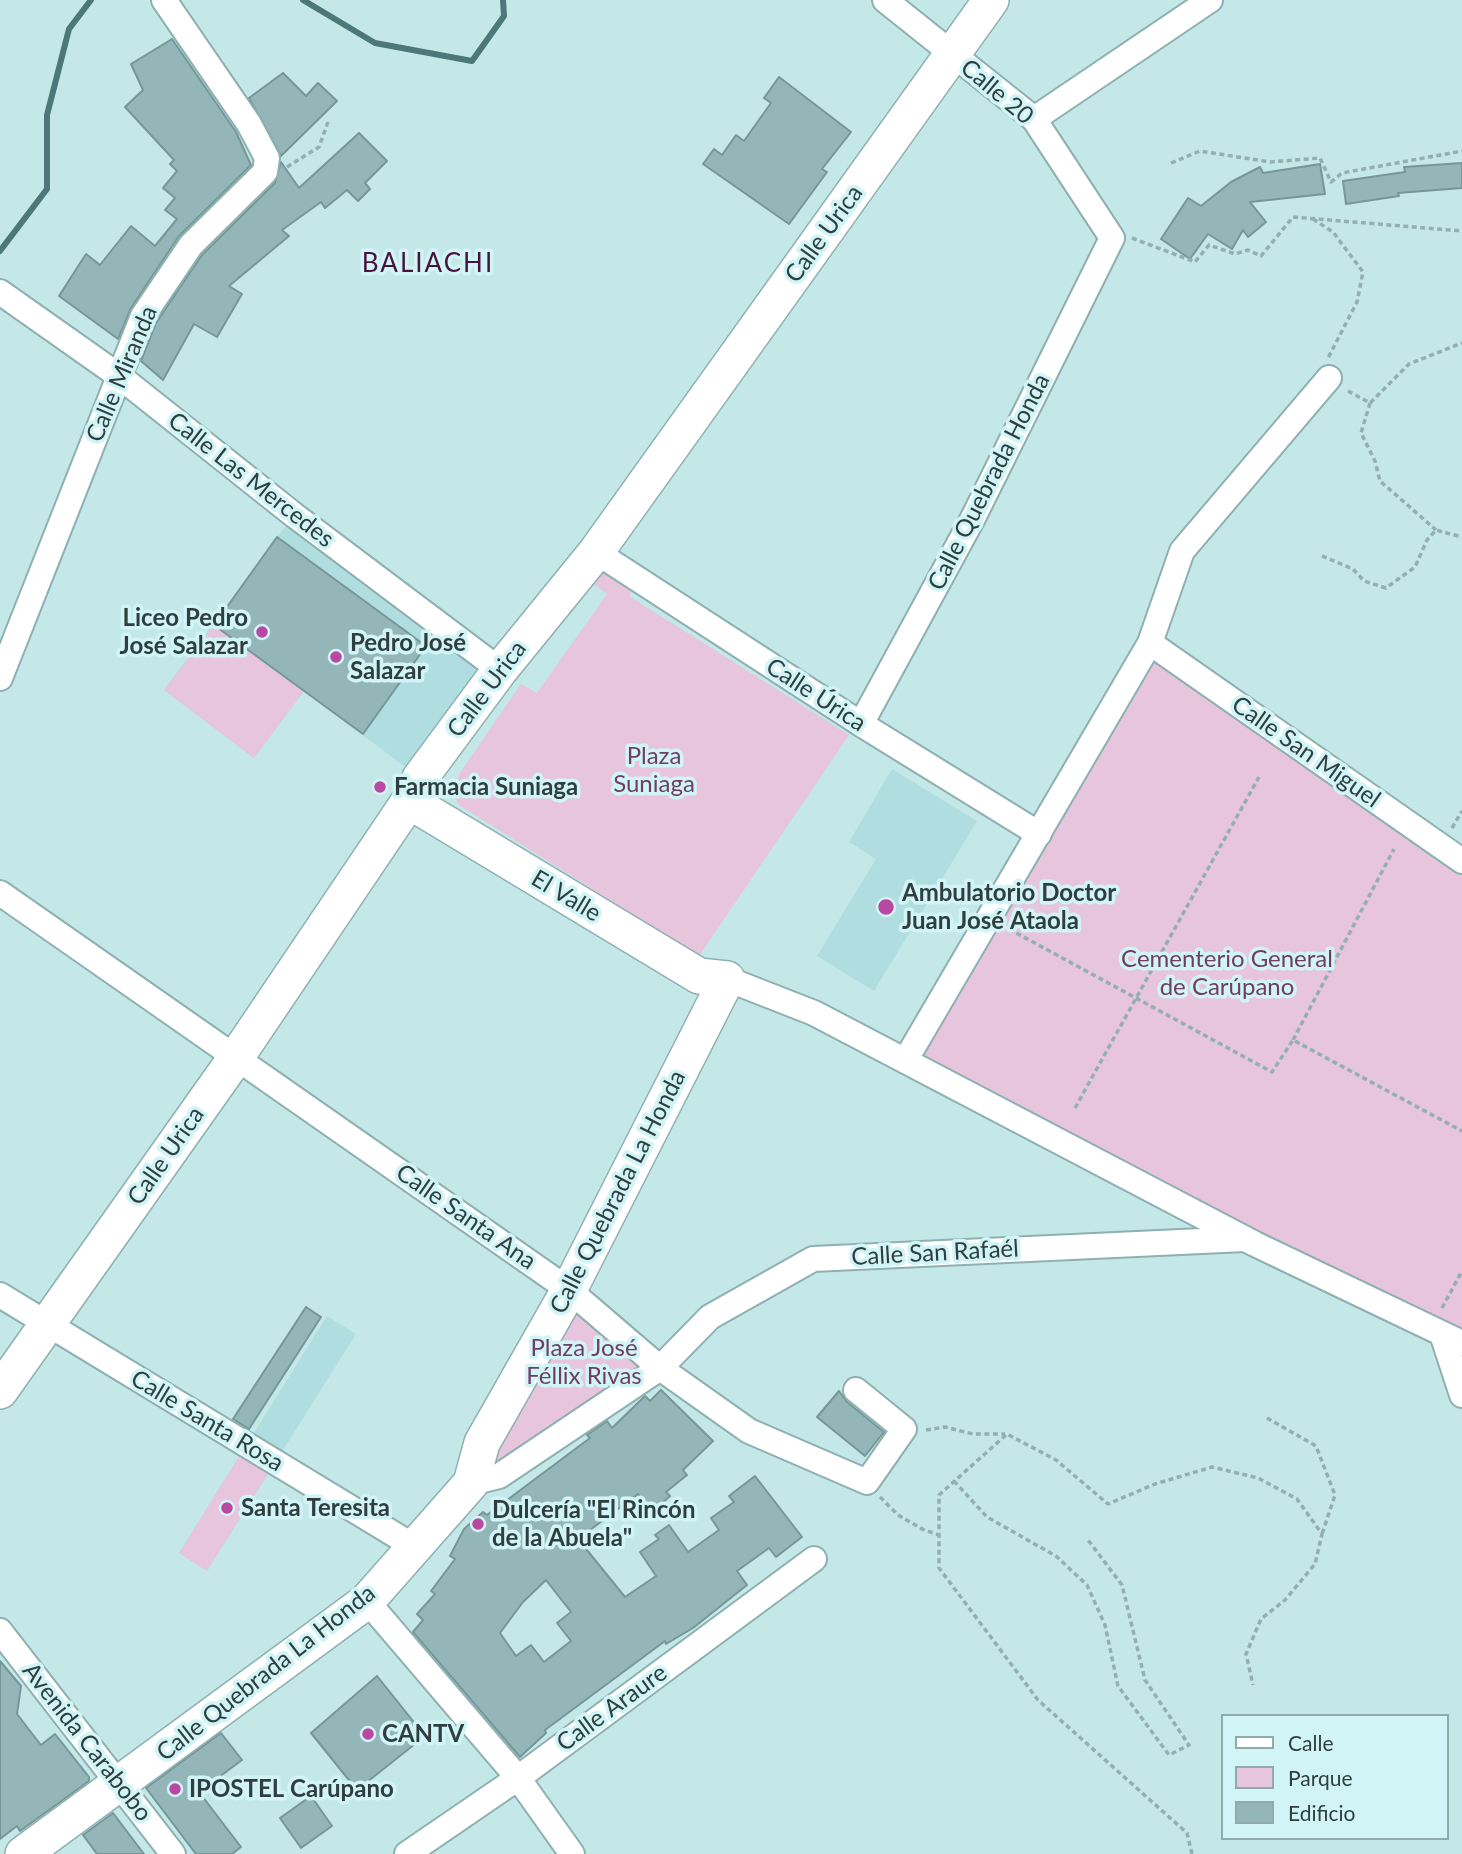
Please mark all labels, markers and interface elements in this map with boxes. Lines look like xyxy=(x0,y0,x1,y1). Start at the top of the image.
street label: Calle 20 xyxy=(955,53,1039,131)
street label: Calle Urica xyxy=(779,180,869,288)
district label: BALIACHI xyxy=(363,248,493,280)
street label: Calle Miranda xyxy=(80,302,164,446)
street label: Calle Quebrada Honda xyxy=(922,369,1056,595)
street label: Calle Las Mercedes xyxy=(162,406,340,554)
place label: Liceo Pedro José Salazar xyxy=(120,604,248,660)
marker: Liceo Pedro José Salazar xyxy=(254,624,270,640)
place label: Pedro José Salazar xyxy=(350,629,466,685)
street label: Calle Urica xyxy=(441,635,533,743)
marker: Pedro José Salazar xyxy=(328,649,344,665)
street label: Calle Úrica xyxy=(761,652,871,738)
street label: Calle San Miguel xyxy=(1226,690,1386,814)
park label: Plaza Suniaga xyxy=(613,742,695,798)
place label: Farmacia Suniaga xyxy=(394,773,578,801)
marker: Farmacia Suniaga xyxy=(372,779,388,795)
street label: El Valle xyxy=(526,864,606,928)
place label: Ambulatorio Doctor Juan José Ataola xyxy=(902,879,1116,935)
marker: Ambulatorio Doctor Juan José Ataola xyxy=(876,897,896,917)
park label: Cementerio General de Carúpano xyxy=(1121,945,1333,1001)
street label: Calle Quebrada La Honda xyxy=(544,1065,692,1319)
street label: Calle Urica xyxy=(122,1101,210,1211)
street label: Calle Santa Ana xyxy=(390,1158,542,1276)
street label: Calle San Rafaél xyxy=(851,1234,1019,1272)
park label: Plaza José Féllix Rivas xyxy=(526,1334,642,1390)
street label: Calle Santa Rosa xyxy=(125,1364,289,1478)
place label: Santa Teresita xyxy=(241,1494,390,1522)
place label: Dulcería "El Rincón de la Abuela" xyxy=(492,1496,695,1552)
marker: Santa Teresita xyxy=(219,1500,235,1516)
marker: Dulcería "El Rincón de la Abuela" xyxy=(470,1516,486,1532)
street label: Calle Quebrada La Honda xyxy=(151,1579,381,1767)
street label: Avenida Carabobo xyxy=(16,1657,158,1827)
street label: Calle Araure xyxy=(551,1658,673,1758)
legend xyxy=(1220,1714,1448,1840)
place label: CANTV xyxy=(382,1720,464,1748)
marker: CANTV xyxy=(360,1726,376,1742)
text: Calle xyxy=(1288,1730,1333,1755)
text: Parque xyxy=(1288,1765,1353,1790)
place label: IPOSTEL Carúpano xyxy=(189,1775,394,1803)
marker: IPOSTEL Carúpano xyxy=(167,1781,183,1797)
text: Edificio xyxy=(1288,1800,1355,1825)

